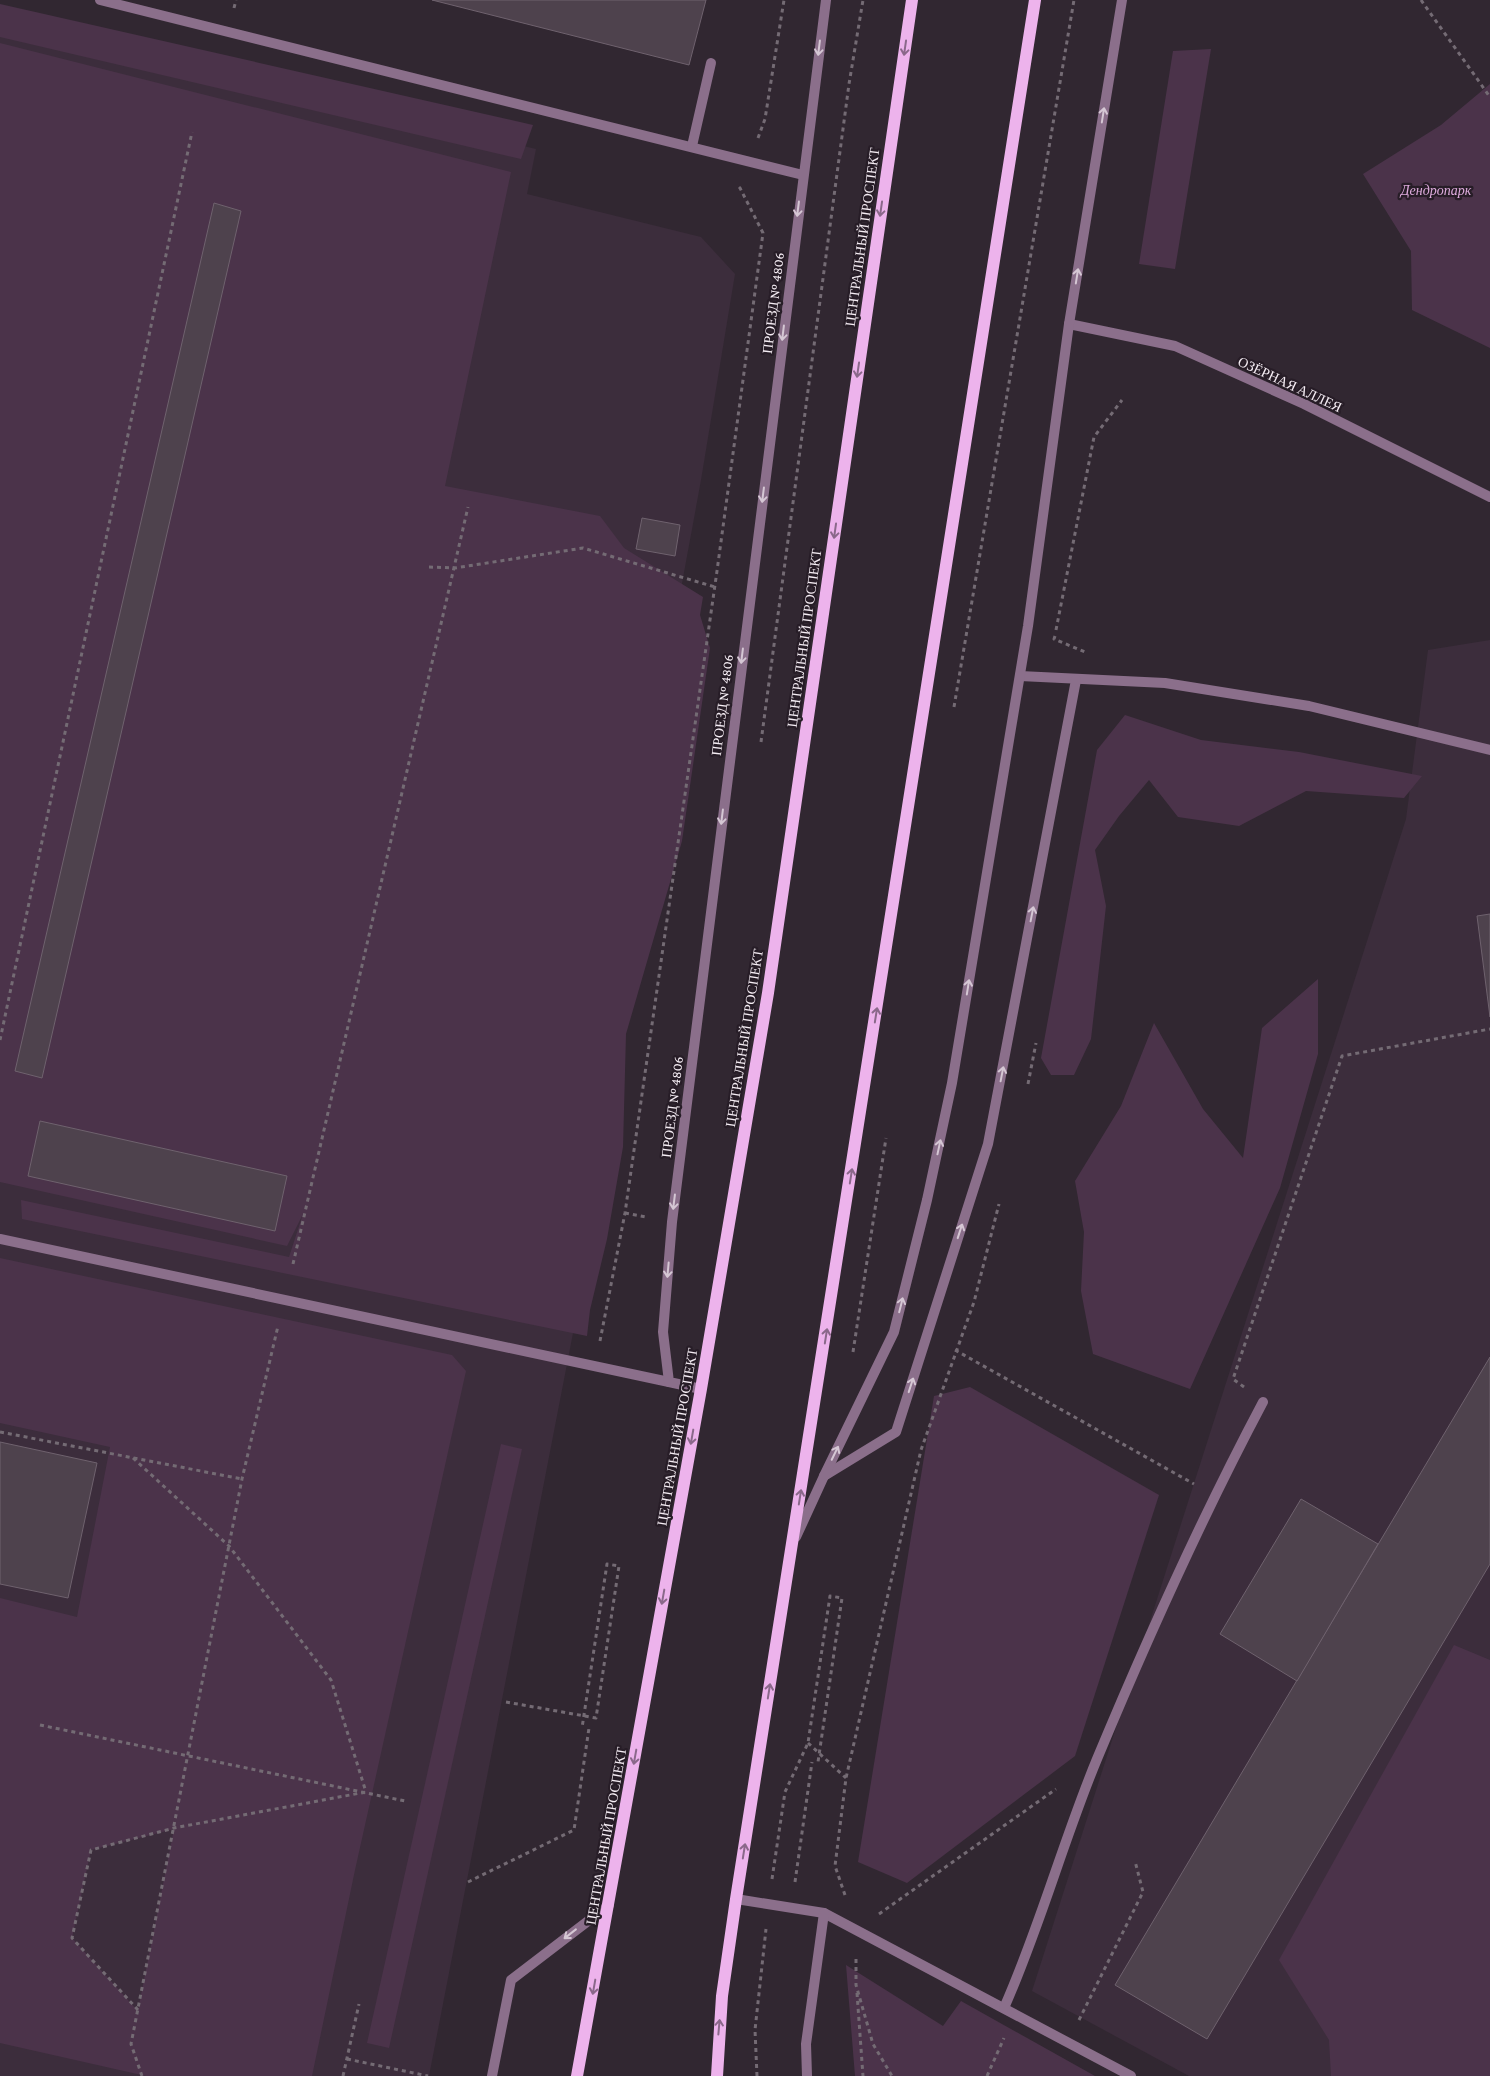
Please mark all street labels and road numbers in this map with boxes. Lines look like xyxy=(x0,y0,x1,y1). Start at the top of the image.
street label: ЦЕНТРАЛЬНЫЙ ПРОСПЕКТ xyxy=(842,146,883,327)
street label: ПРОЕЗД № 4806 xyxy=(759,251,787,355)
street label: ОЗЁРНАЯ АЛЛЕЯ xyxy=(1236,353,1344,415)
street label: ЦЕНТРАЛЬНЫЙ ПРОСПЕКТ xyxy=(784,547,825,728)
street label: ПРОЕЗД № 4806 xyxy=(708,653,736,757)
street label: ЦЕНТРАЛЬНЫЙ ПРОСПЕКТ xyxy=(722,947,766,1128)
street label: ПРОЕЗД № 4806 xyxy=(658,1055,686,1159)
street label: ЦЕНТРАЛЬНЫЙ ПРОСПЕКТ xyxy=(653,1346,701,1527)
street label: ЦЕНТРАЛЬНЫЙ ПРОСПЕКТ xyxy=(582,1745,630,1926)

